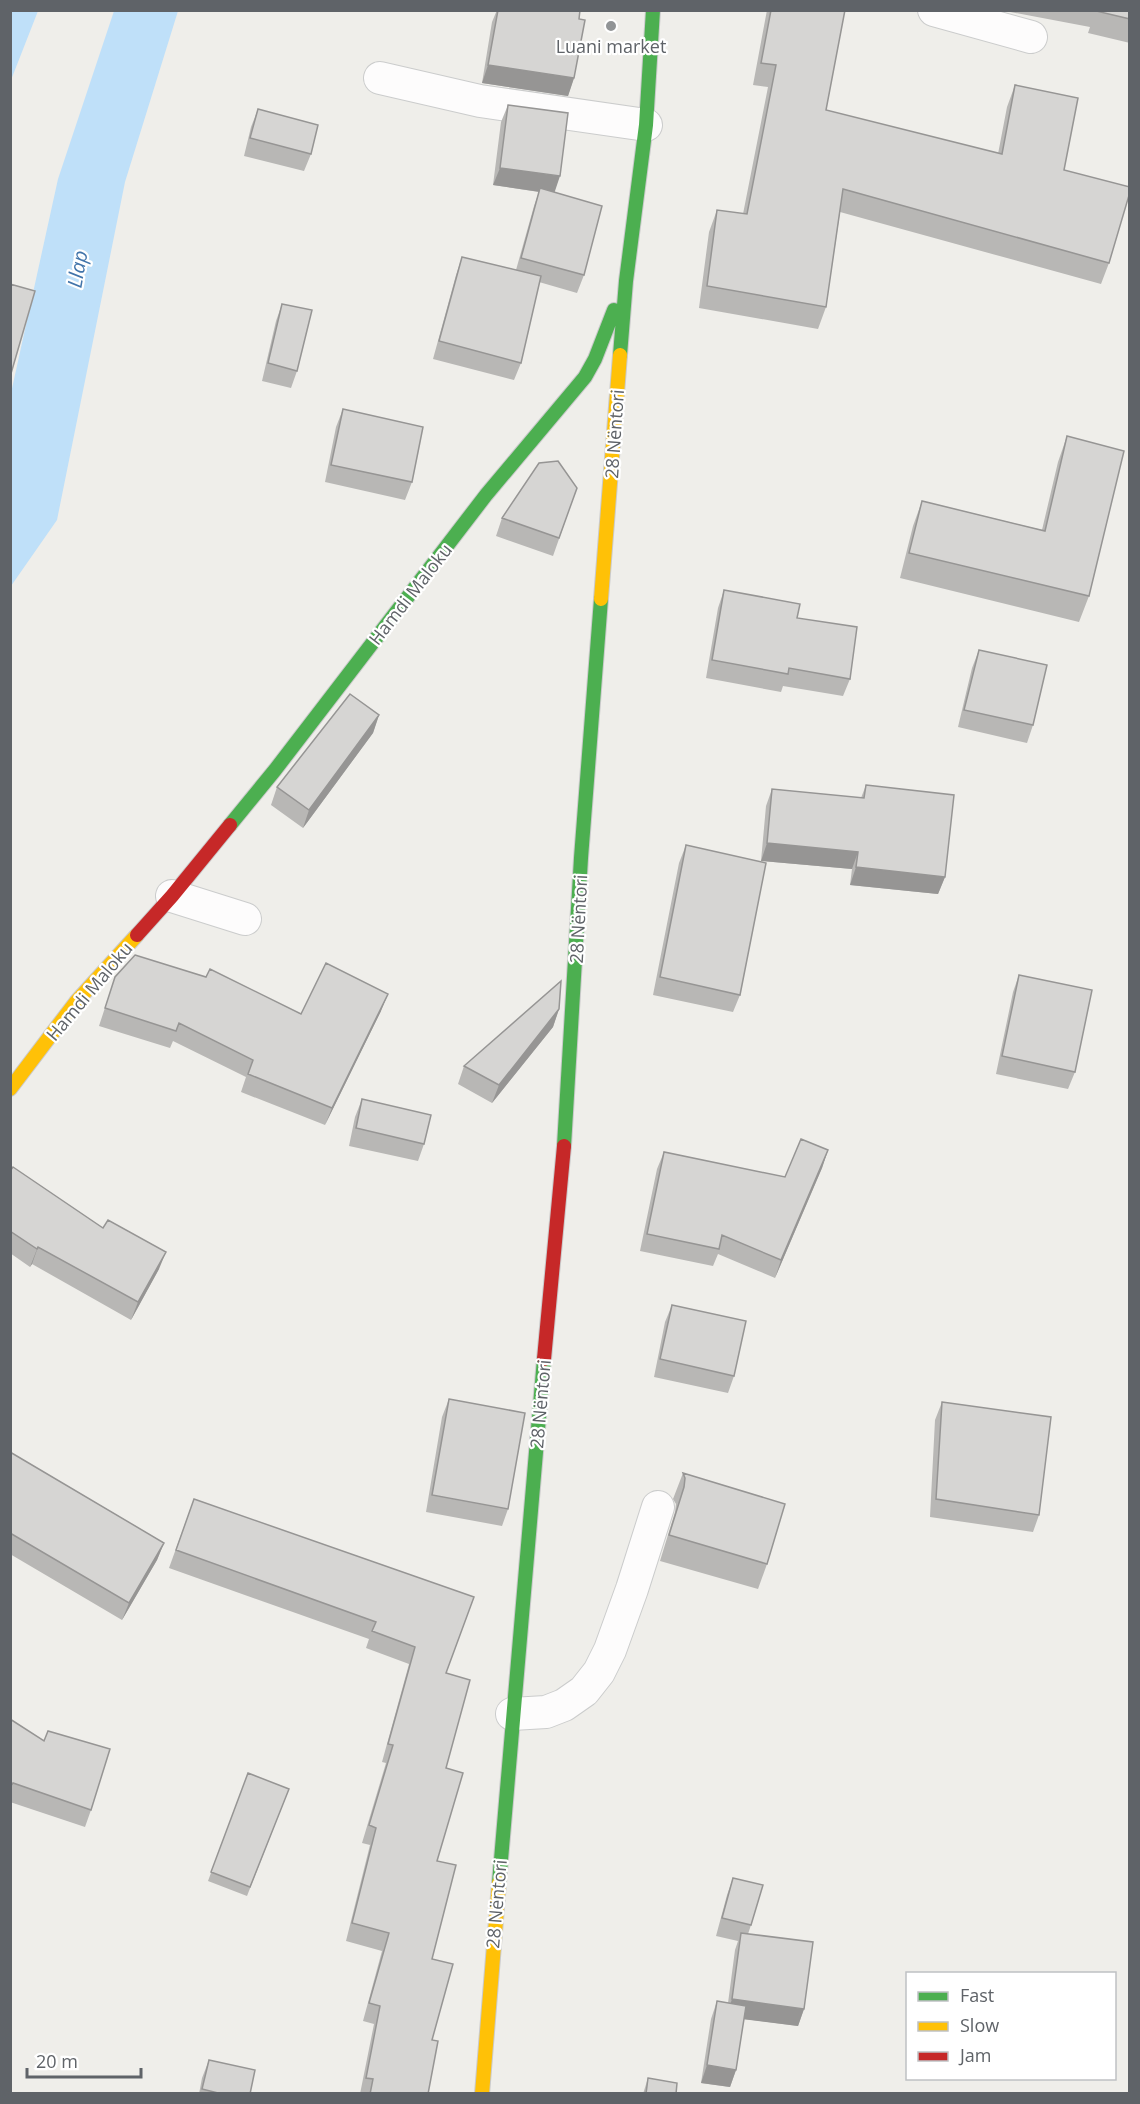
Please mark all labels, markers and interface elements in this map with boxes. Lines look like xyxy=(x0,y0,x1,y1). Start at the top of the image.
marker: Luani market xyxy=(604,19,618,33)
place label: Luani market xyxy=(556,34,666,58)
water label: Llap xyxy=(60,248,94,290)
street label: 28 Nëntori xyxy=(599,389,629,479)
street label: Hamdi Maloku xyxy=(363,538,457,650)
street label: 28 Nëntori xyxy=(564,874,592,964)
street label: Hamdi Maloku xyxy=(41,936,137,1046)
street label: 28 Nëntori xyxy=(524,1359,556,1449)
street label: 28 Nëntori xyxy=(480,1859,512,1949)
legend xyxy=(906,1972,1116,2080)
text: Fast xyxy=(960,1983,994,2007)
text: Slow xyxy=(960,2013,999,2037)
scale bar xyxy=(27,2041,141,2079)
text: Jam xyxy=(958,2043,992,2067)
text: 20 m xyxy=(36,2049,78,2073)

